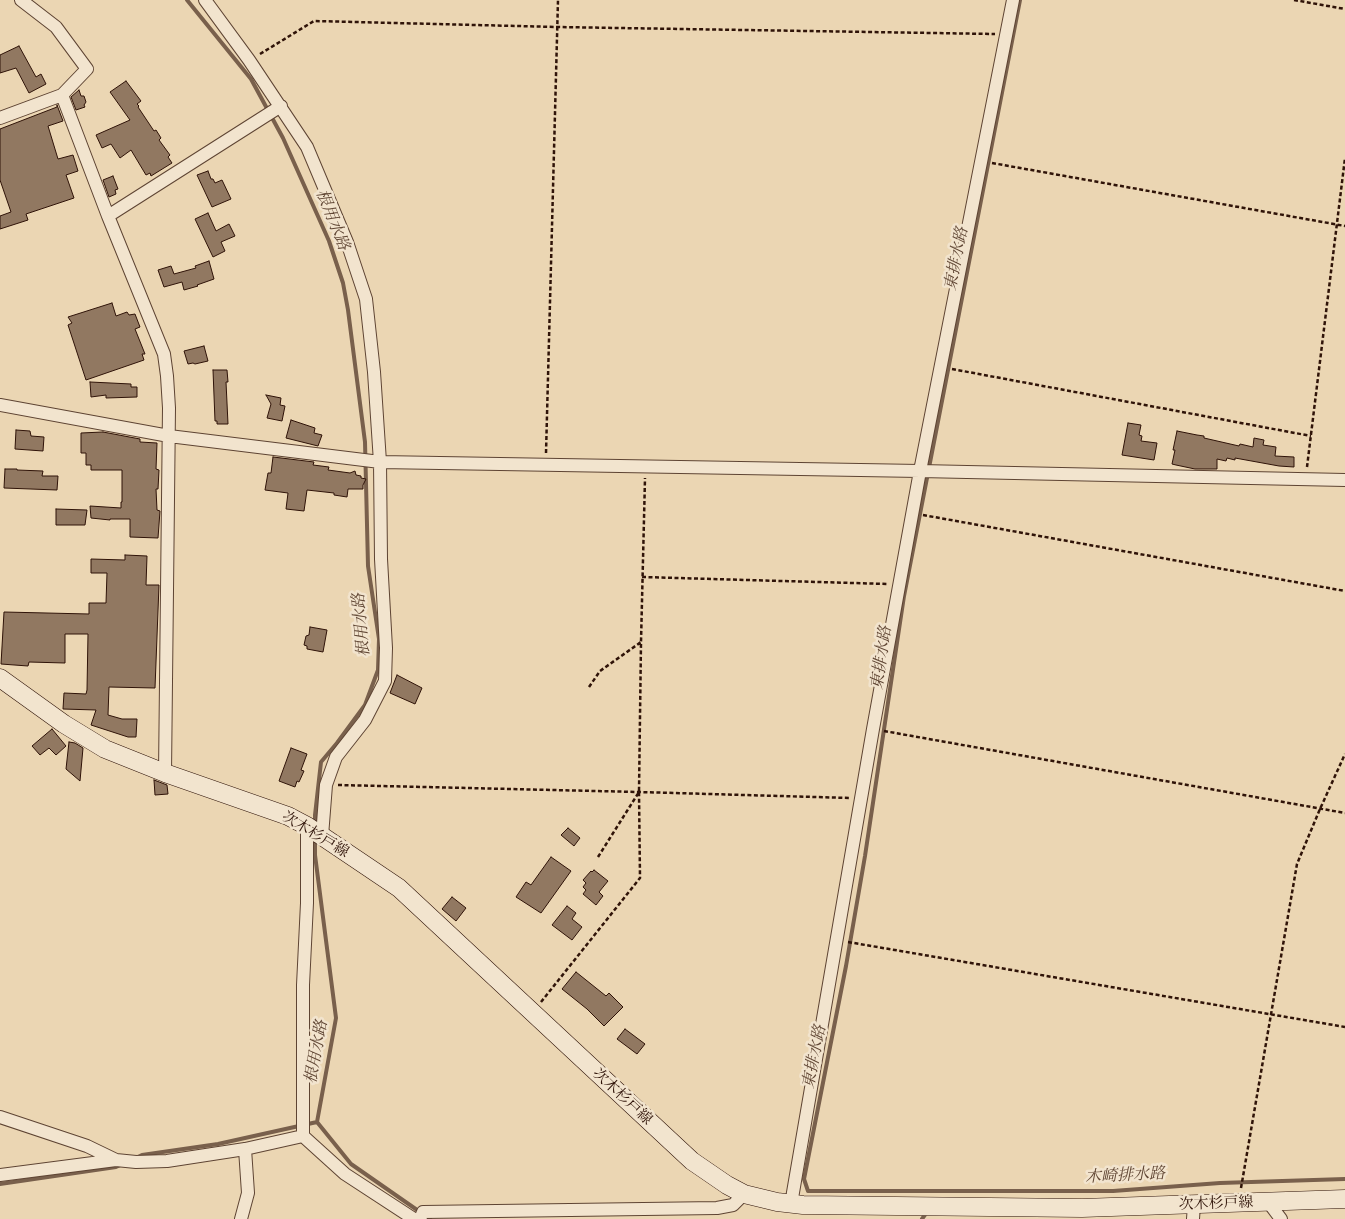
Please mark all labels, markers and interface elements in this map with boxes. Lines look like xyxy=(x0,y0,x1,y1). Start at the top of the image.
water label: 根用水路 xyxy=(311,187,353,253)
water label: 東排水路 xyxy=(941,226,973,292)
water label: 根用水路 xyxy=(350,592,374,658)
water label: 東排水路 xyxy=(868,625,896,691)
street label: 次木杉戸線 xyxy=(278,808,352,862)
water label: 根用水路 xyxy=(302,1019,332,1085)
water label: 東排水路 xyxy=(799,1024,831,1090)
street label: 次木杉戸線 xyxy=(588,1065,656,1129)
water label: 木崎排水路 xyxy=(1085,1164,1165,1188)
street label: 次木杉戸線 xyxy=(1178,1194,1254,1214)

